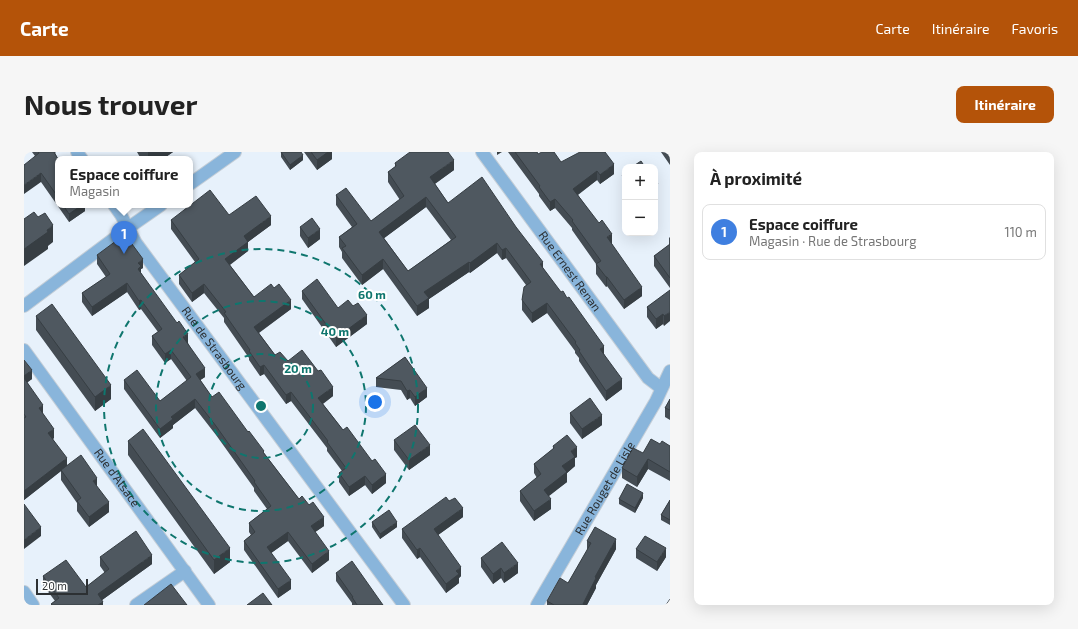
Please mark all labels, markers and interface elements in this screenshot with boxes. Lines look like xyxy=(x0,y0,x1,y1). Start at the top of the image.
text: Carte xyxy=(20,17,69,40)
text: Carte xyxy=(876,20,910,37)
text: Itinéraire xyxy=(932,20,990,37)
text: Favoris xyxy=(1012,20,1058,37)
button: Itinéraire xyxy=(956,86,1054,123)
text: Nous trouver xyxy=(24,87,197,121)
popup xyxy=(55,156,193,208)
map controls xyxy=(622,164,658,236)
button: + xyxy=(622,164,658,200)
text: Espace coiffure xyxy=(70,165,178,183)
text: À proximité xyxy=(710,168,802,188)
text: Magasin xyxy=(70,183,120,199)
button: − xyxy=(622,200,658,236)
text: Espace coiffure xyxy=(749,215,858,233)
pin: 1 xyxy=(111,221,137,254)
text: 1 xyxy=(721,224,727,240)
text: 110 m xyxy=(1005,224,1037,240)
street label: Rue Ernest Renan xyxy=(536,228,605,314)
text: Magasin · Rue de Strasbourg xyxy=(749,233,917,249)
text: 60 m xyxy=(358,287,386,301)
street label: Rue de Strasbourg xyxy=(179,303,250,392)
text: 40 m xyxy=(321,324,349,338)
text: 20 m xyxy=(284,361,312,375)
your location xyxy=(365,392,385,412)
centre of rings xyxy=(254,399,268,413)
street label: Rue Rouget de Lisle xyxy=(571,439,637,537)
street label: Rue d'Alsace xyxy=(92,446,143,509)
scale bar xyxy=(36,577,88,596)
text: 20 m xyxy=(42,579,67,592)

